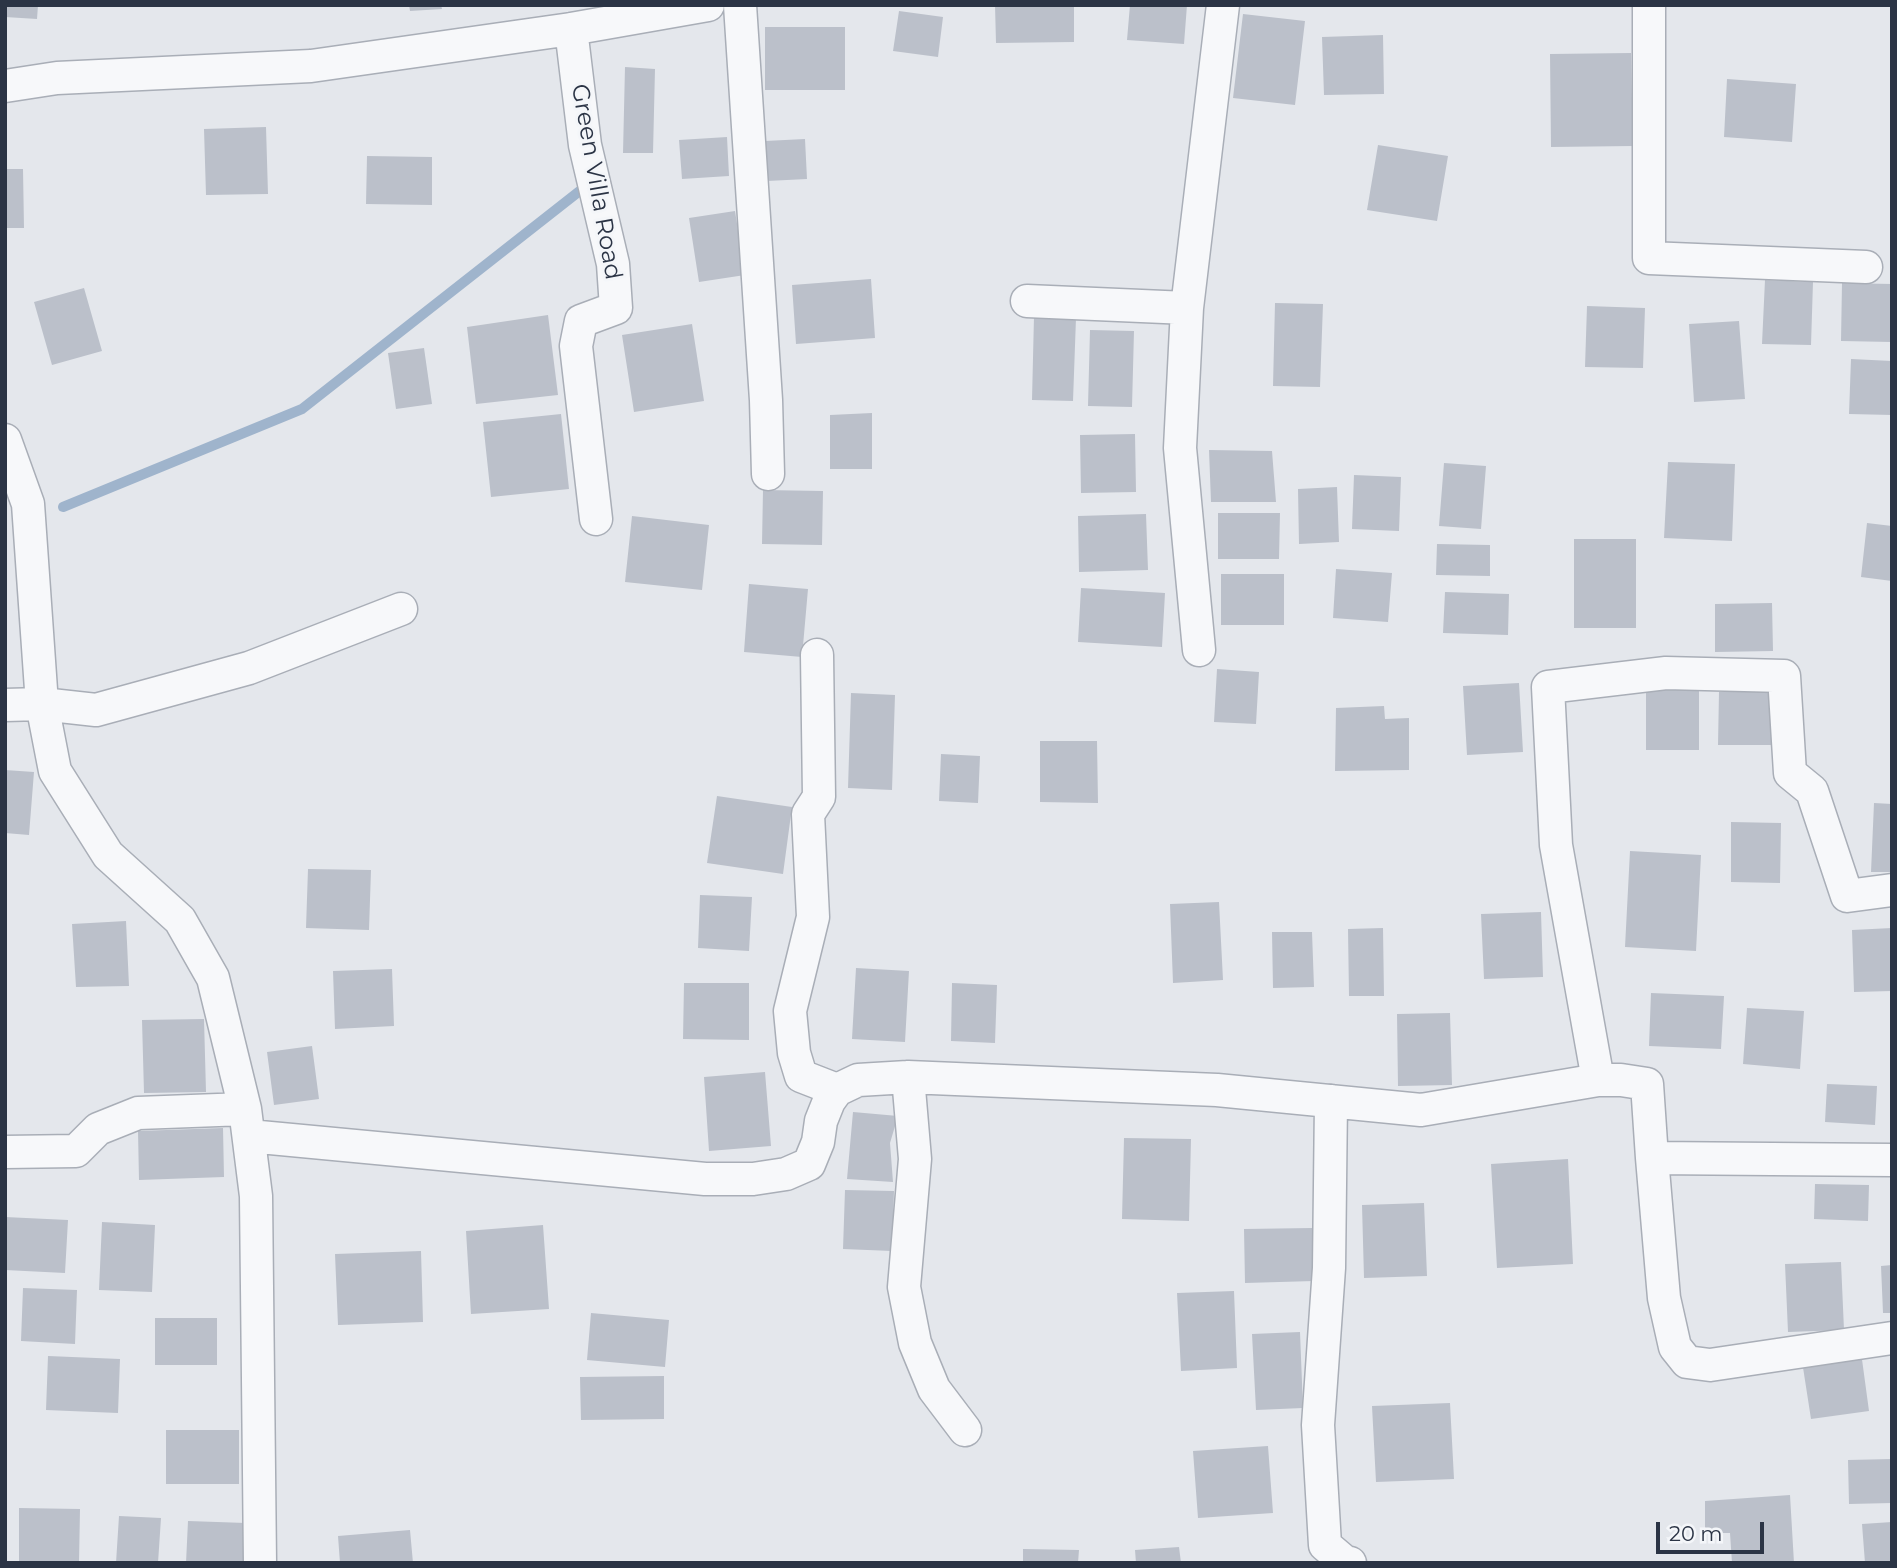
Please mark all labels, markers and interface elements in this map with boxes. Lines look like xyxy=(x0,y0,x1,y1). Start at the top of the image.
street label: Green Villa Road xyxy=(565,82,627,282)
scale bar xyxy=(1659,1508,1768,1552)
text: 20 m xyxy=(1669,1521,1723,1546)

